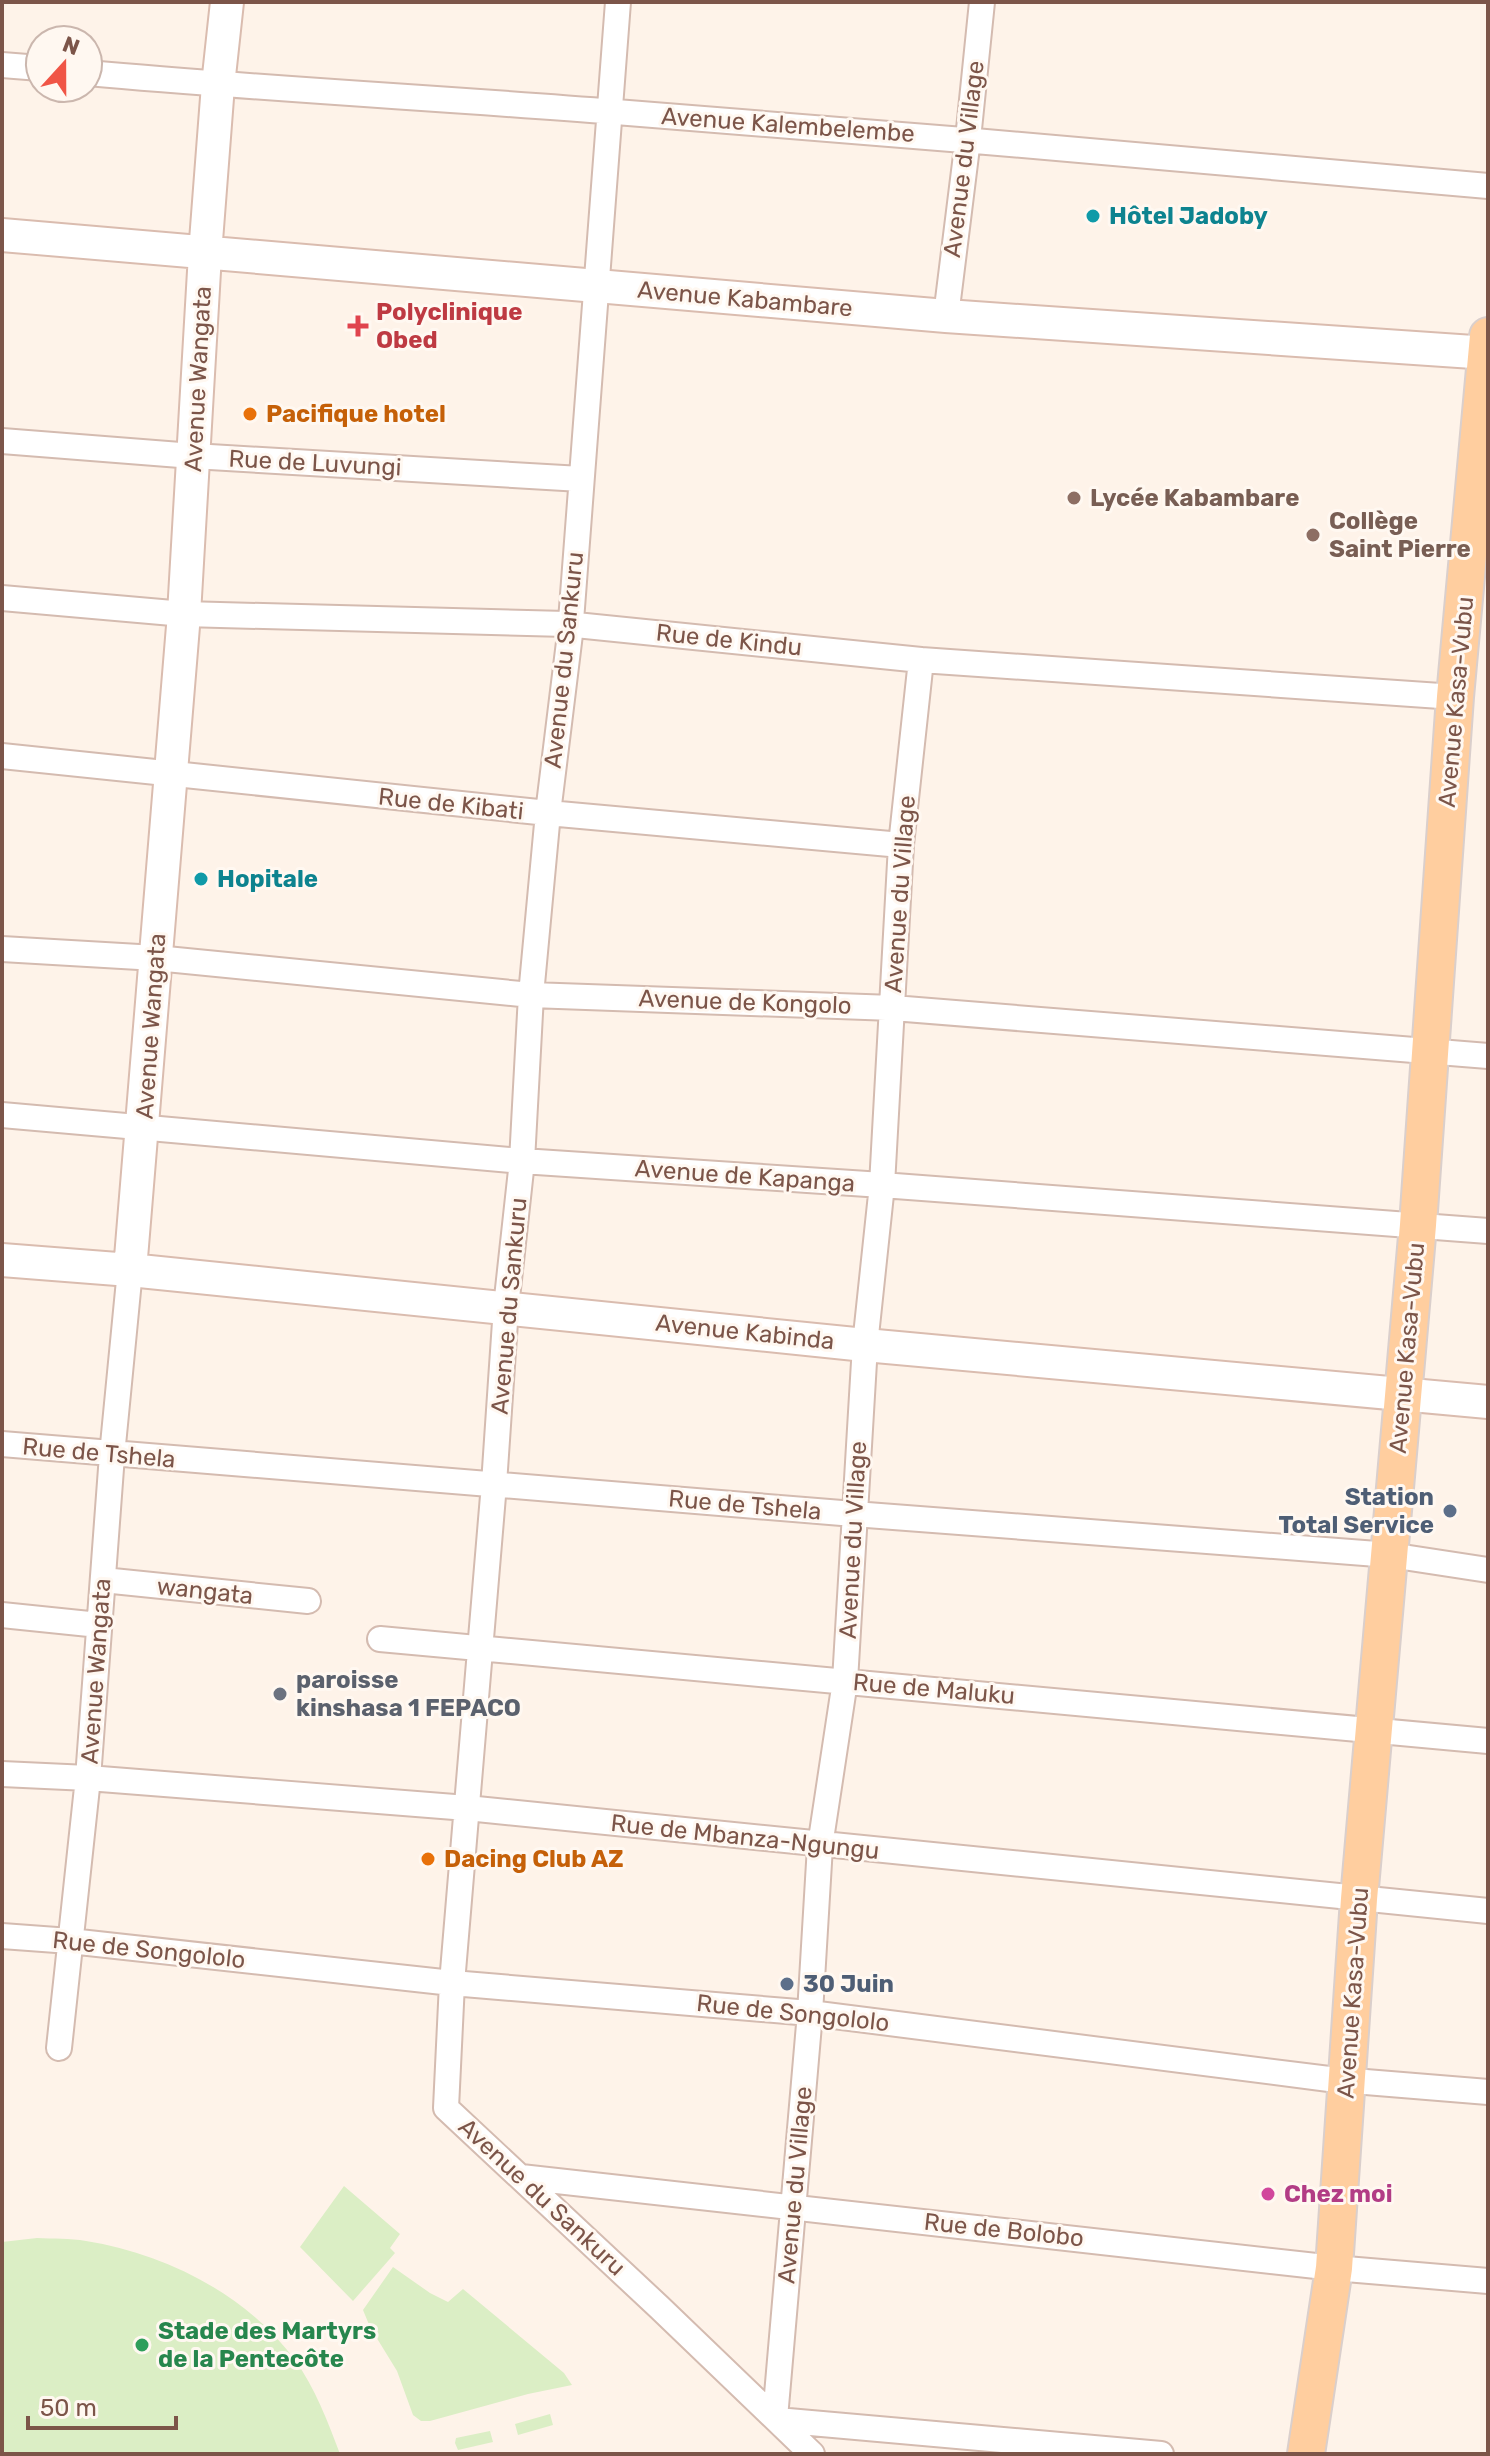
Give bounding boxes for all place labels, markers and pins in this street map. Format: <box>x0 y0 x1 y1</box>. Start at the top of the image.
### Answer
place label: Hôtel Jadoby <box>1109 202 1268 230</box>
marker: Hôtel Jadoby <box>1084 207 1102 225</box>
place label: Polyclinique Obed <box>376 298 522 354</box>
marker: Polyclinique Obed <box>347 315 369 337</box>
place label: Pacifique hotel <box>266 400 446 428</box>
marker: Pacifique hotel <box>241 405 259 423</box>
place label: Lycée Kabambare <box>1090 484 1299 512</box>
marker: Lycée Kabambare <box>1065 489 1083 507</box>
place label: Collège Saint Pierre <box>1329 507 1471 563</box>
marker: Collège Saint Pierre <box>1304 526 1322 544</box>
place label: Hopitale <box>217 865 318 893</box>
marker: Hopitale <box>192 870 210 888</box>
place label: Station Total Service <box>1278 1483 1434 1539</box>
marker: Station Total Service <box>1441 1502 1459 1520</box>
place label: paroisse kinshasa 1 FEPACO <box>296 1666 521 1722</box>
marker: paroisse kinshasa 1 FEPACO <box>271 1685 289 1703</box>
place label: Dacing Club AZ <box>444 1845 624 1873</box>
marker: Dacing Club AZ <box>419 1850 437 1868</box>
place label: 30 Juin <box>803 1970 894 1998</box>
marker: 30 Juin <box>778 1975 796 1993</box>
place label: Chez moi <box>1284 2180 1393 2208</box>
marker: Chez moi <box>1259 2185 1277 2203</box>
place label: Stade des Martyrs de la Pentecôte <box>158 2317 376 2373</box>
marker: Stade des Martyrs de la Pentecôte <box>133 2336 151 2354</box>

